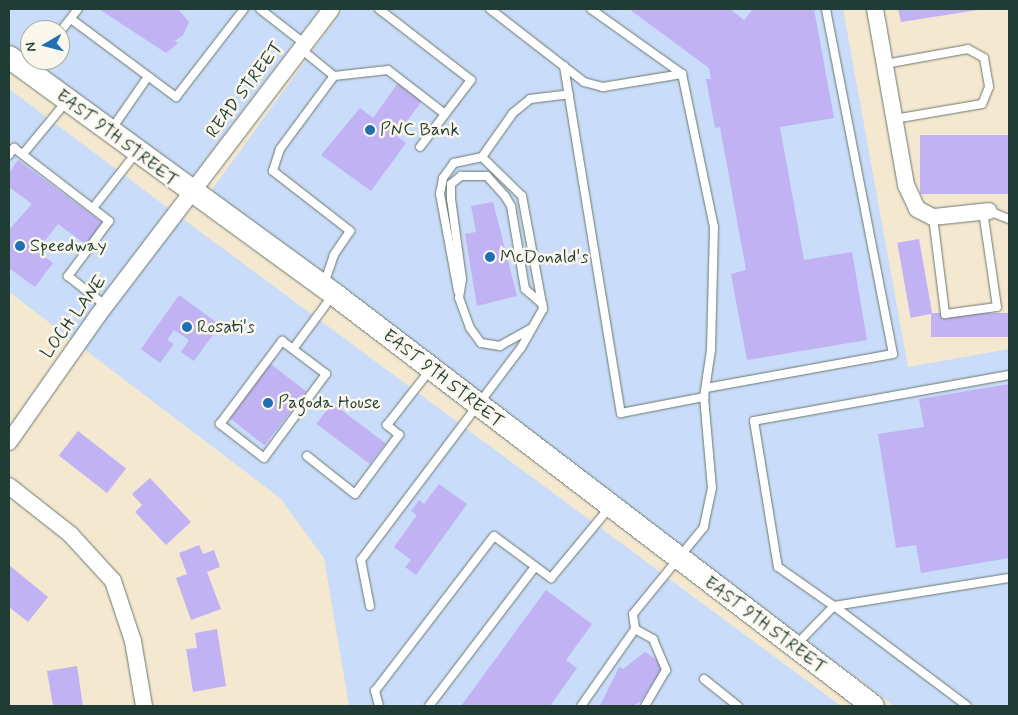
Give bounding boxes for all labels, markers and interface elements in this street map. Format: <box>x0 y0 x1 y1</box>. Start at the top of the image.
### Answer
north arrow <box>20 20 70 70</box>
street label: READ STREET <box>201 37 289 143</box>
text: N <box>22 41 41 53</box>
street label: EAST 9TH STREET <box>51 84 183 192</box>
place label: PNC Bank <box>380 119 459 141</box>
marker: PNC Bank <box>364 124 376 136</box>
place label: Speedway <box>30 235 107 257</box>
marker: Speedway <box>14 240 26 252</box>
place label: McDonald's <box>500 246 588 268</box>
marker: McDonald's <box>484 251 496 263</box>
street label: LOCH LANE <box>37 271 111 363</box>
place label: Rosati's <box>197 316 255 338</box>
marker: Rosati's <box>181 321 193 333</box>
street label: EAST 9TH STREET <box>378 325 508 433</box>
place label: Pagoda House <box>278 392 381 414</box>
marker: Pagoda House <box>262 397 274 409</box>
street label: EAST 9TH STREET <box>699 571 831 679</box>

